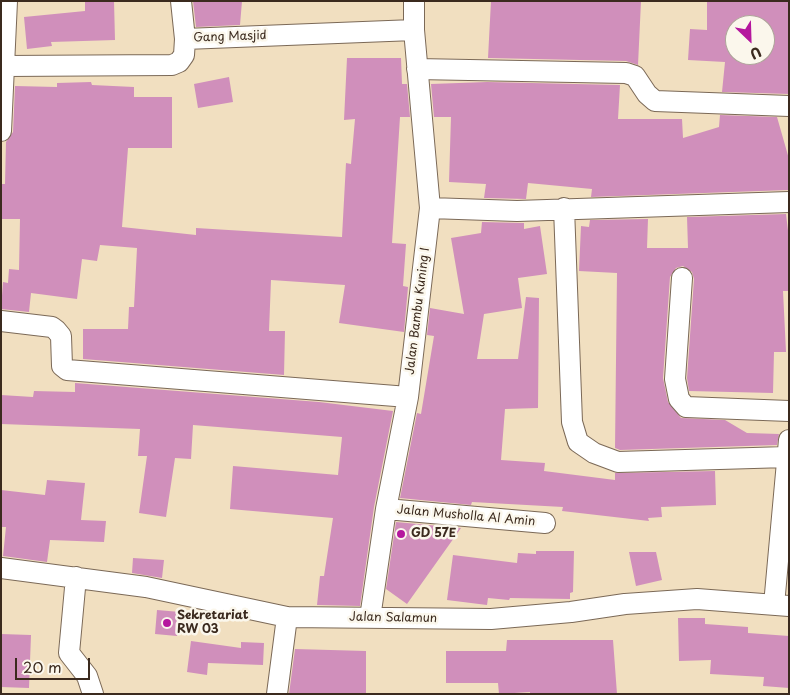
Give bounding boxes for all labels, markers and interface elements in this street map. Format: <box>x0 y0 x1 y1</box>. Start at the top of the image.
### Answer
north arrow <box>725 15 775 65</box>
street label: Gang Masjid <box>193 29 267 45</box>
text: U <box>747 41 765 65</box>
street label: Jalan Bambu Kuning I <box>403 247 433 375</box>
street label: Jalan Musholla Al Amin <box>396 503 536 529</box>
place label: GD 57E <box>411 527 456 541</box>
marker: GD 57E <box>395 528 407 540</box>
place label: Sekretariat RW 03 <box>177 609 248 637</box>
street label: Jalan Salamun <box>349 610 437 626</box>
marker: Sekretariat RW 03 <box>161 617 173 629</box>
scale bar <box>18 648 92 680</box>
text: 20 m <box>23 655 62 678</box>

